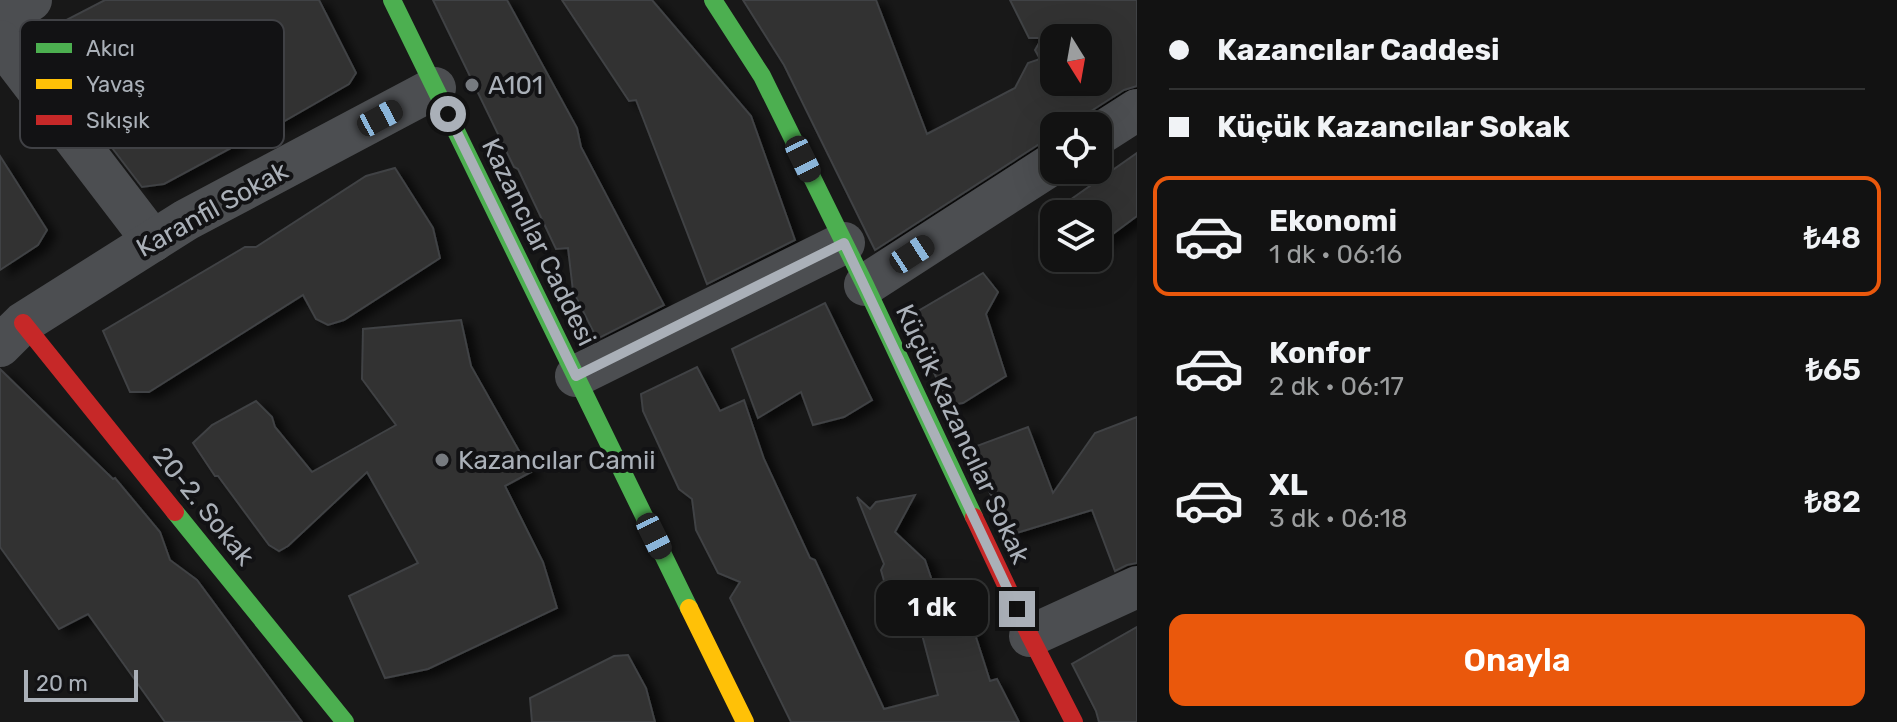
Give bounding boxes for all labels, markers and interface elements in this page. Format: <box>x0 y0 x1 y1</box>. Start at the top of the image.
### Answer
legend <box>20 20 284 148</box>
north arrow <box>1040 24 1112 96</box>
map controls <box>1040 24 1112 272</box>
text: Kazancılar Caddesi <box>1217 32 1500 68</box>
text: Akıcı <box>86 35 135 62</box>
place label: A101 <box>488 70 543 101</box>
text: Yavaş <box>86 71 145 98</box>
marker: A101 <box>463 76 481 94</box>
car <box>353 96 407 140</box>
route start <box>430 96 466 132</box>
text: Sıkışık <box>86 107 150 134</box>
text: Küçük Kazancılar Sokak <box>1217 109 1570 145</box>
button: locate <box>1040 112 1112 184</box>
car <box>782 132 824 186</box>
street label: Kazancılar Caddesi <box>475 133 602 351</box>
street label: Karanfil Sokak <box>131 155 294 264</box>
button: layers <box>1040 200 1112 272</box>
icon: car <box>1173 200 1245 272</box>
text: Ekonomi <box>1269 203 1397 239</box>
text: ₺48 <box>1804 220 1861 256</box>
car <box>885 231 939 277</box>
text: 1 dk · 06:16 <box>1269 239 1402 270</box>
street label: Küçük Kazancılar Sokak <box>889 300 1037 569</box>
icon: car <box>1173 332 1245 404</box>
text: Konfor <box>1269 335 1371 371</box>
text: ₺65 <box>1806 352 1861 388</box>
text: 2 dk · 06:17 <box>1269 371 1404 402</box>
street label: 20-2. Sokak <box>146 441 261 572</box>
place label: Kazancılar Camii <box>458 445 655 476</box>
marker: Kazancılar Camii <box>433 451 451 469</box>
icon: car <box>1173 464 1245 536</box>
text: XL <box>1269 467 1308 503</box>
text: ₺82 <box>1805 484 1861 520</box>
text: 3 dk · 06:18 <box>1269 503 1407 534</box>
car <box>633 509 675 563</box>
callout: 1 dk <box>877 581 989 637</box>
route end <box>999 591 1035 627</box>
text: 1 dk <box>907 592 957 623</box>
button: Onayla <box>1169 614 1865 706</box>
scale bar <box>24 666 138 702</box>
text: 20 m <box>36 670 88 697</box>

